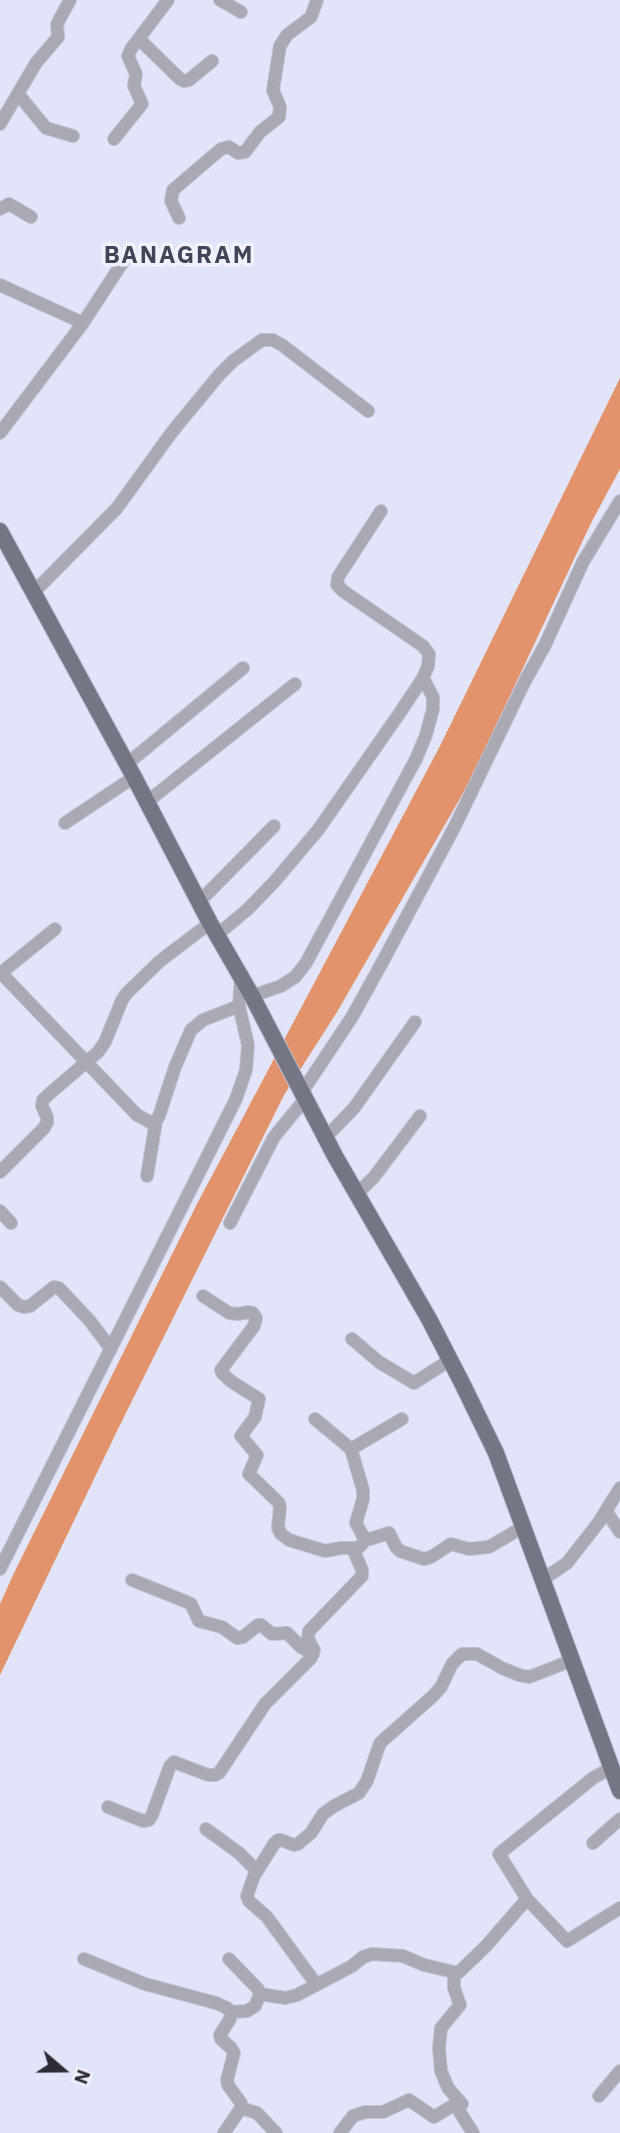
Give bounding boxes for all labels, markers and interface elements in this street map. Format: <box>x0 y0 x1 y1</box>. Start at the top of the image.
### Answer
district label: BANAGRAM <box>105 242 253 270</box>
north arrow <box>28 2035 98 2105</box>
text: N <box>69 2067 96 2088</box>

